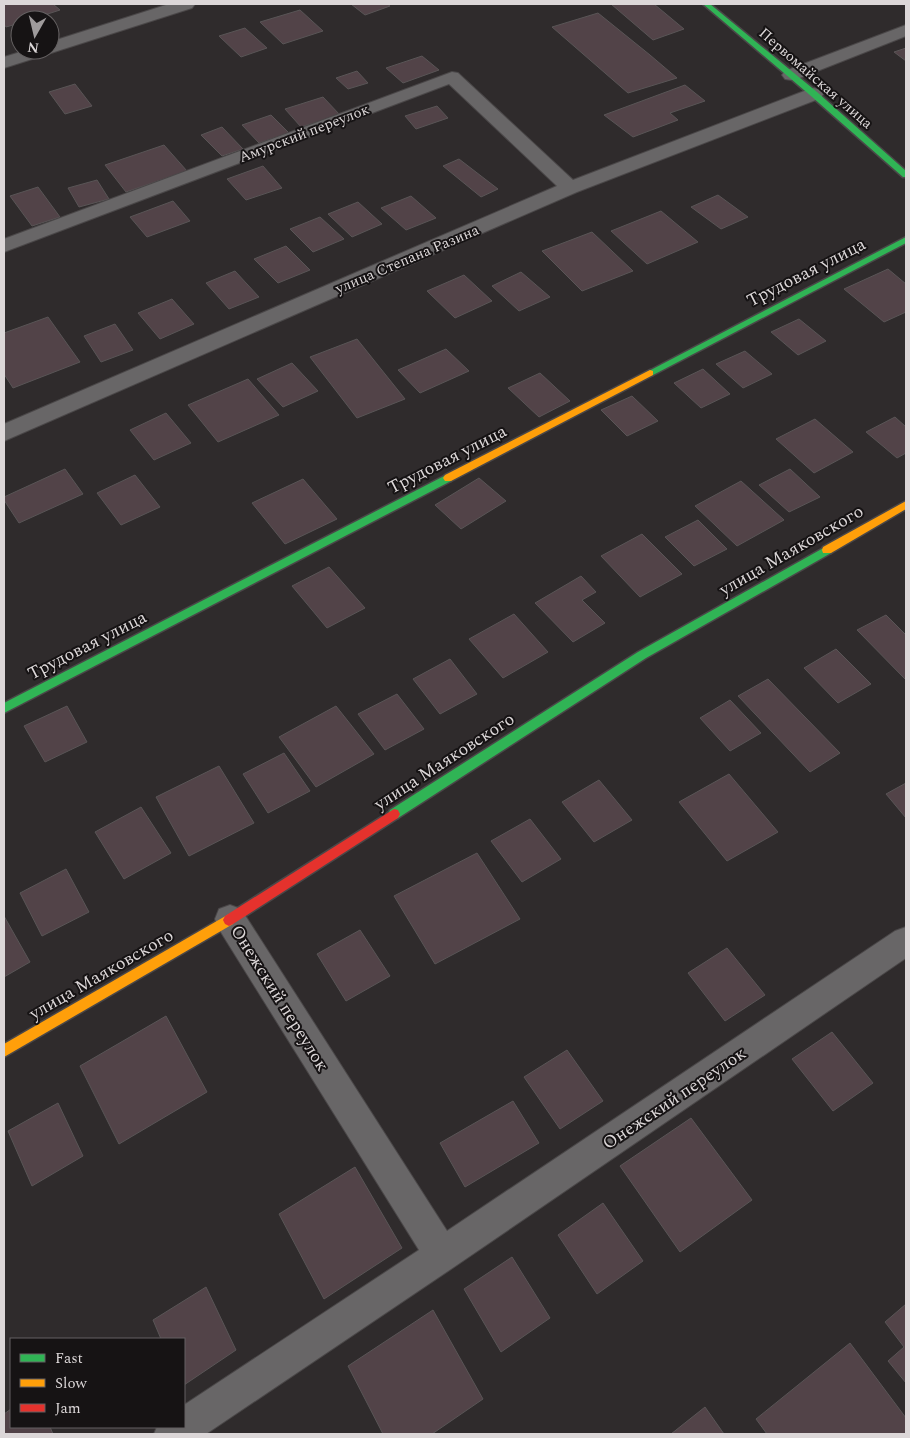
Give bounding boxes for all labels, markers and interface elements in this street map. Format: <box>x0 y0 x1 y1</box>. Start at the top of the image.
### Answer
north arrow <box>10 10 60 60</box>
street label: Первомайская улица <box>753 22 878 135</box>
text: N <box>26 36 40 59</box>
street label: Амурский переулок <box>235 98 373 169</box>
street label: улица Степана Разина <box>331 219 483 301</box>
street label: Трудовая улица <box>742 231 871 314</box>
street label: Трудовая улица <box>383 418 512 501</box>
street label: улица Маяковского <box>713 498 869 603</box>
street label: Трудовая улица <box>23 604 152 687</box>
street label: улица Маяковского <box>368 706 520 818</box>
street label: Онежский переулок <box>223 920 336 1077</box>
street label: улица Маяковского <box>23 922 179 1027</box>
street label: Онежский переулок <box>597 1040 752 1157</box>
legend <box>10 1338 185 1428</box>
text: Fast <box>55 1347 83 1370</box>
text: Slow <box>55 1372 87 1395</box>
text: Jam <box>55 1397 81 1420</box>

